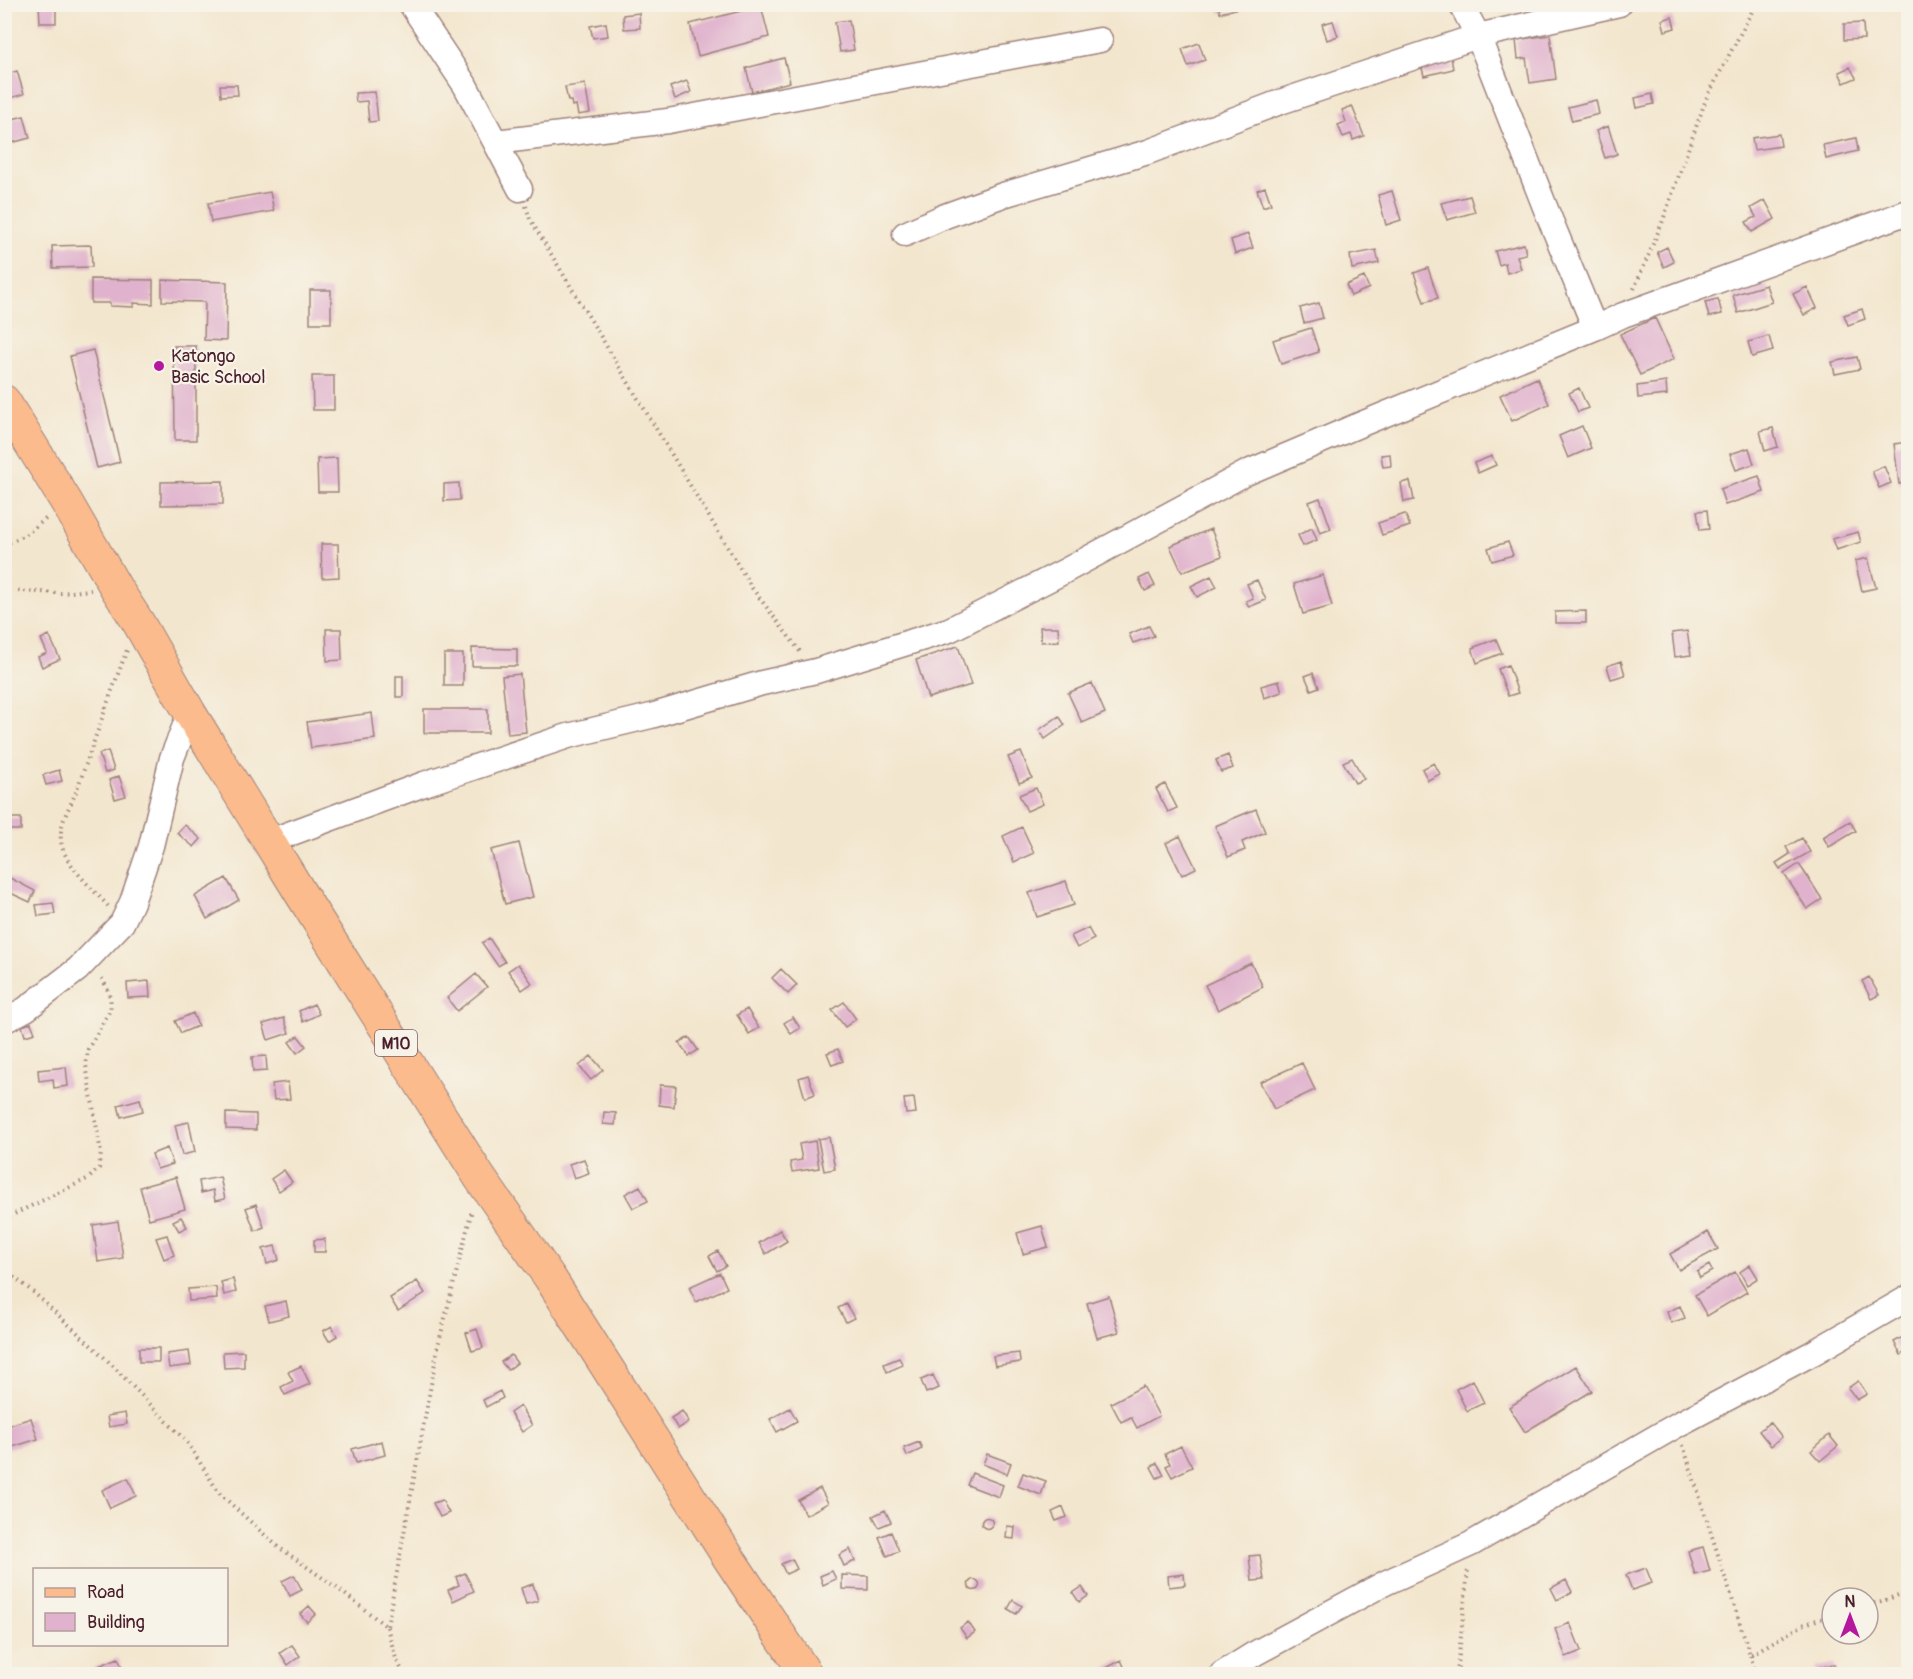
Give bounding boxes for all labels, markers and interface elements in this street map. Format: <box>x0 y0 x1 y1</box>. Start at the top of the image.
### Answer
place label: Katongo Basic School <box>171 345 266 389</box>
marker: Katongo Basic School <box>152 359 166 373</box>
road number: M10 <box>375 1030 417 1056</box>
legend <box>33 1568 228 1646</box>
text: Road <box>87 1581 124 1604</box>
north arrow <box>1820 1586 1880 1646</box>
text: N <box>1845 1592 1856 1612</box>
text: Building <box>87 1611 145 1634</box>

